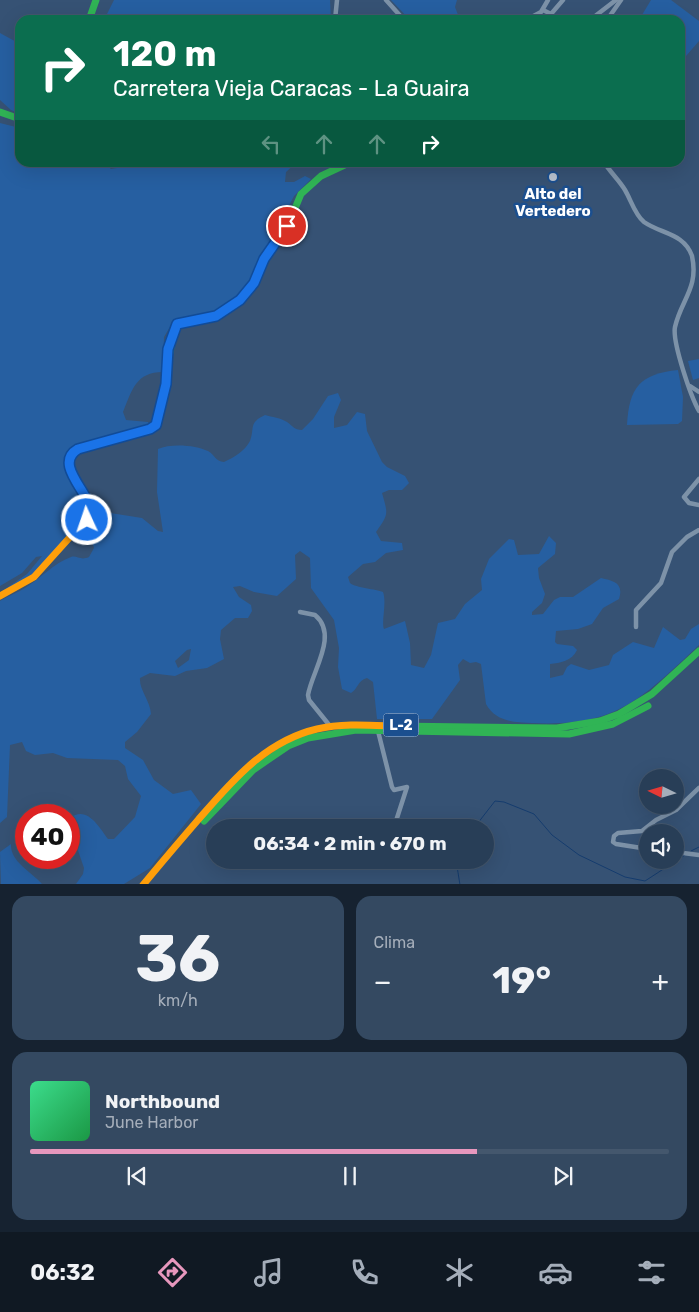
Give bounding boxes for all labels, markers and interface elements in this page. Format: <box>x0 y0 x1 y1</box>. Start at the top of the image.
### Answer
text: 120 m <box>113 33 216 75</box>
icon: right <box>30 35 95 100</box>
text: Carretera Vieja Caracas - La Guaira <box>113 75 470 102</box>
icon: left <box>257 130 285 158</box>
icon: ahead <box>310 130 338 158</box>
icon: ahead <box>363 130 391 158</box>
icon: right <box>416 130 444 158</box>
marker: Alto del Vertedero <box>547 171 559 183</box>
place label: Alto del Vertedero <box>515 185 591 220</box>
pin <box>266 205 308 247</box>
icon: arrive <box>273 212 301 240</box>
position arrow <box>60 493 112 545</box>
road number: L-2 <box>384 714 418 736</box>
north arrow <box>639 769 684 814</box>
map controls <box>639 769 684 869</box>
speed limit sign: 40 <box>15 804 80 869</box>
button: sound <box>639 824 684 869</box>
text: 06:34 · 2 min · 670 m <box>253 832 447 855</box>
text: 36 <box>135 920 220 997</box>
text: Clima <box>374 933 415 952</box>
text: 19° <box>492 957 551 1003</box>
text: − <box>374 965 392 998</box>
text: + <box>652 965 669 998</box>
text: km/h <box>158 991 198 1010</box>
text: Northbound <box>105 1090 220 1113</box>
text: June Harbor <box>105 1113 198 1132</box>
icon: previous <box>123 1162 151 1190</box>
icon: pause <box>336 1162 364 1190</box>
icon: next <box>549 1162 577 1190</box>
icon: directions <box>155 1255 190 1290</box>
icon: music <box>251 1255 286 1290</box>
icon: phone <box>347 1255 382 1290</box>
icon: climate <box>442 1255 477 1290</box>
icon: car <box>538 1255 573 1290</box>
icon: filters <box>634 1255 669 1290</box>
text: 06:32 <box>30 1259 95 1286</box>

